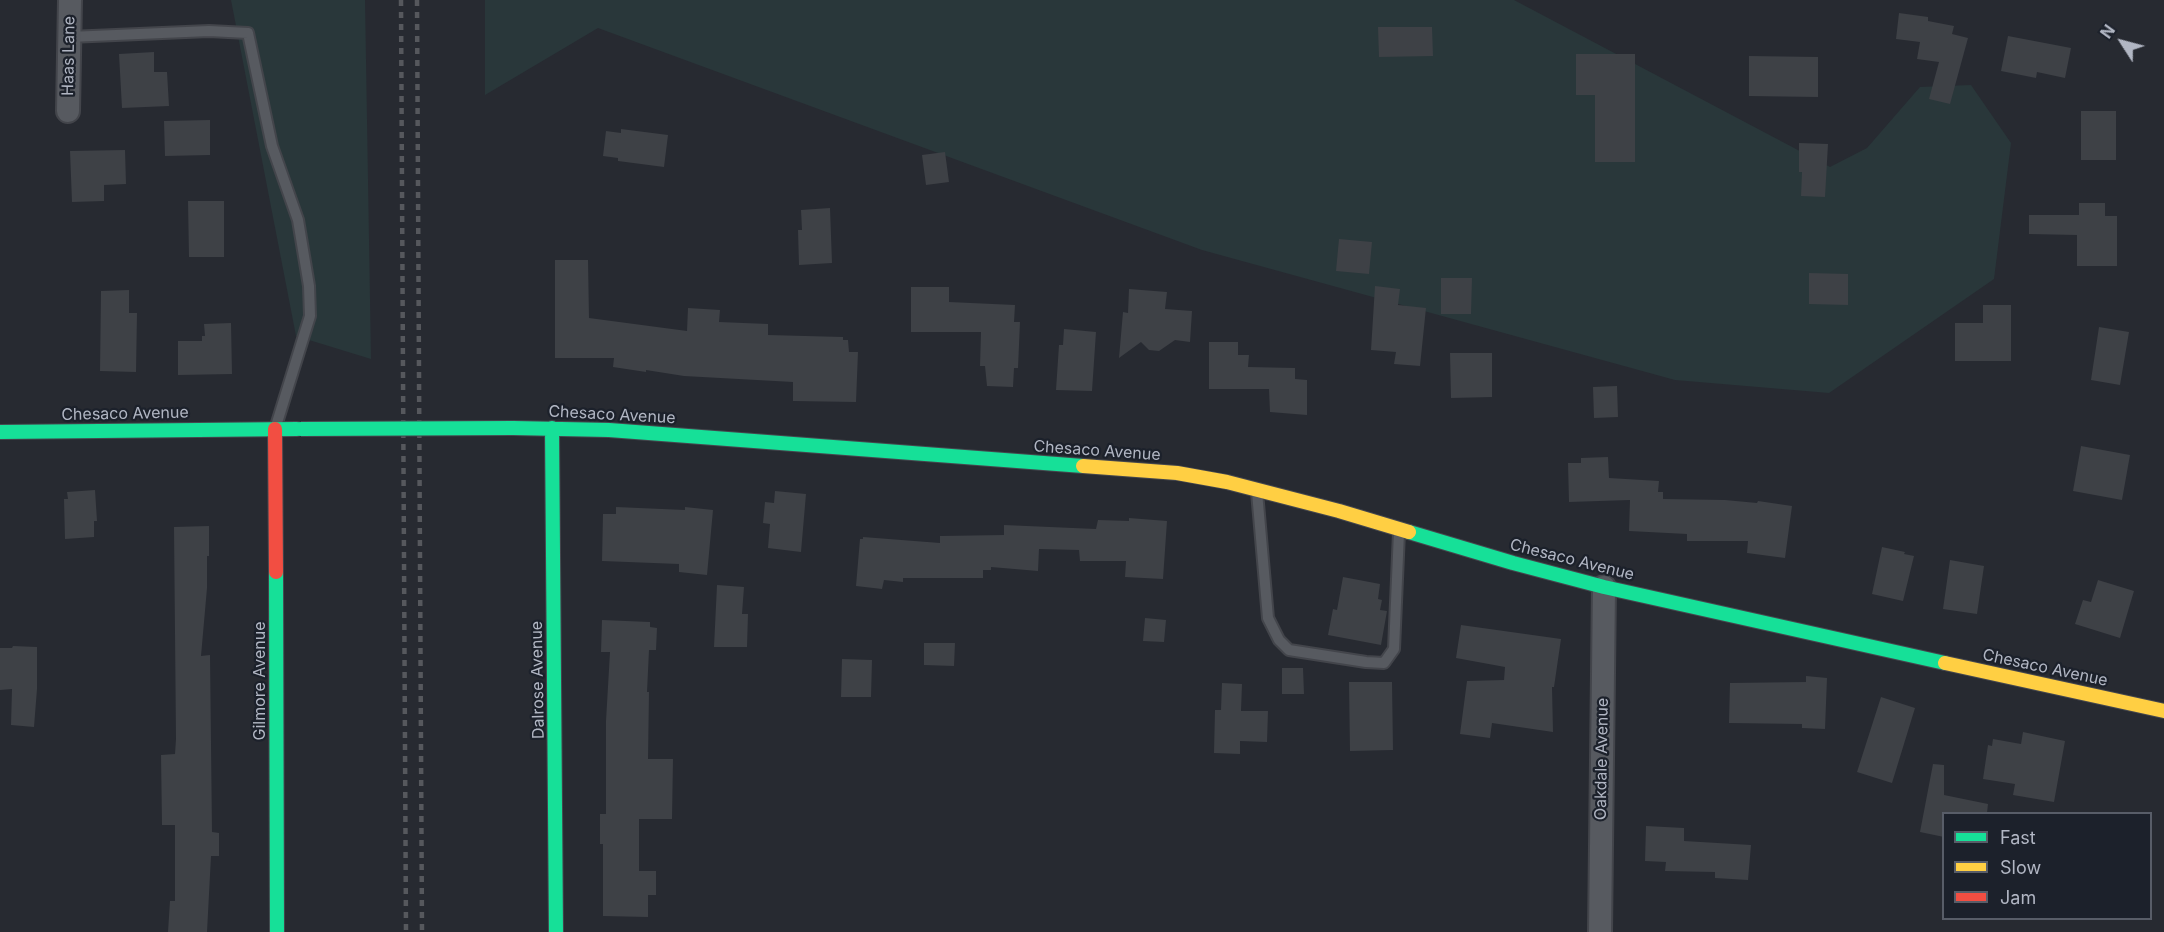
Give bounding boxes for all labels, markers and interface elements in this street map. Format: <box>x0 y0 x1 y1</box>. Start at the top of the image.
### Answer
north arrow <box>2092 12 2152 72</box>
street label: Haas Lane <box>59 16 79 96</box>
text: N <box>2096 21 2119 42</box>
street label: Chesaco Avenue <box>548 402 676 428</box>
street label: Chesaco Avenue <box>61 403 189 425</box>
street label: Chesaco Avenue <box>1033 437 1161 465</box>
street label: Chesaco Avenue <box>1508 535 1636 585</box>
street label: Gilmore Avenue <box>250 621 270 741</box>
street label: Dalrose Avenue <box>527 621 549 739</box>
street label: Chesaco Avenue <box>1981 645 2109 691</box>
street label: Oakdale Avenue <box>1591 698 1613 820</box>
legend <box>1942 812 2152 920</box>
text: Fast <box>2000 827 2036 848</box>
text: Slow <box>2000 857 2041 878</box>
text: Jam <box>2000 887 2036 908</box>

